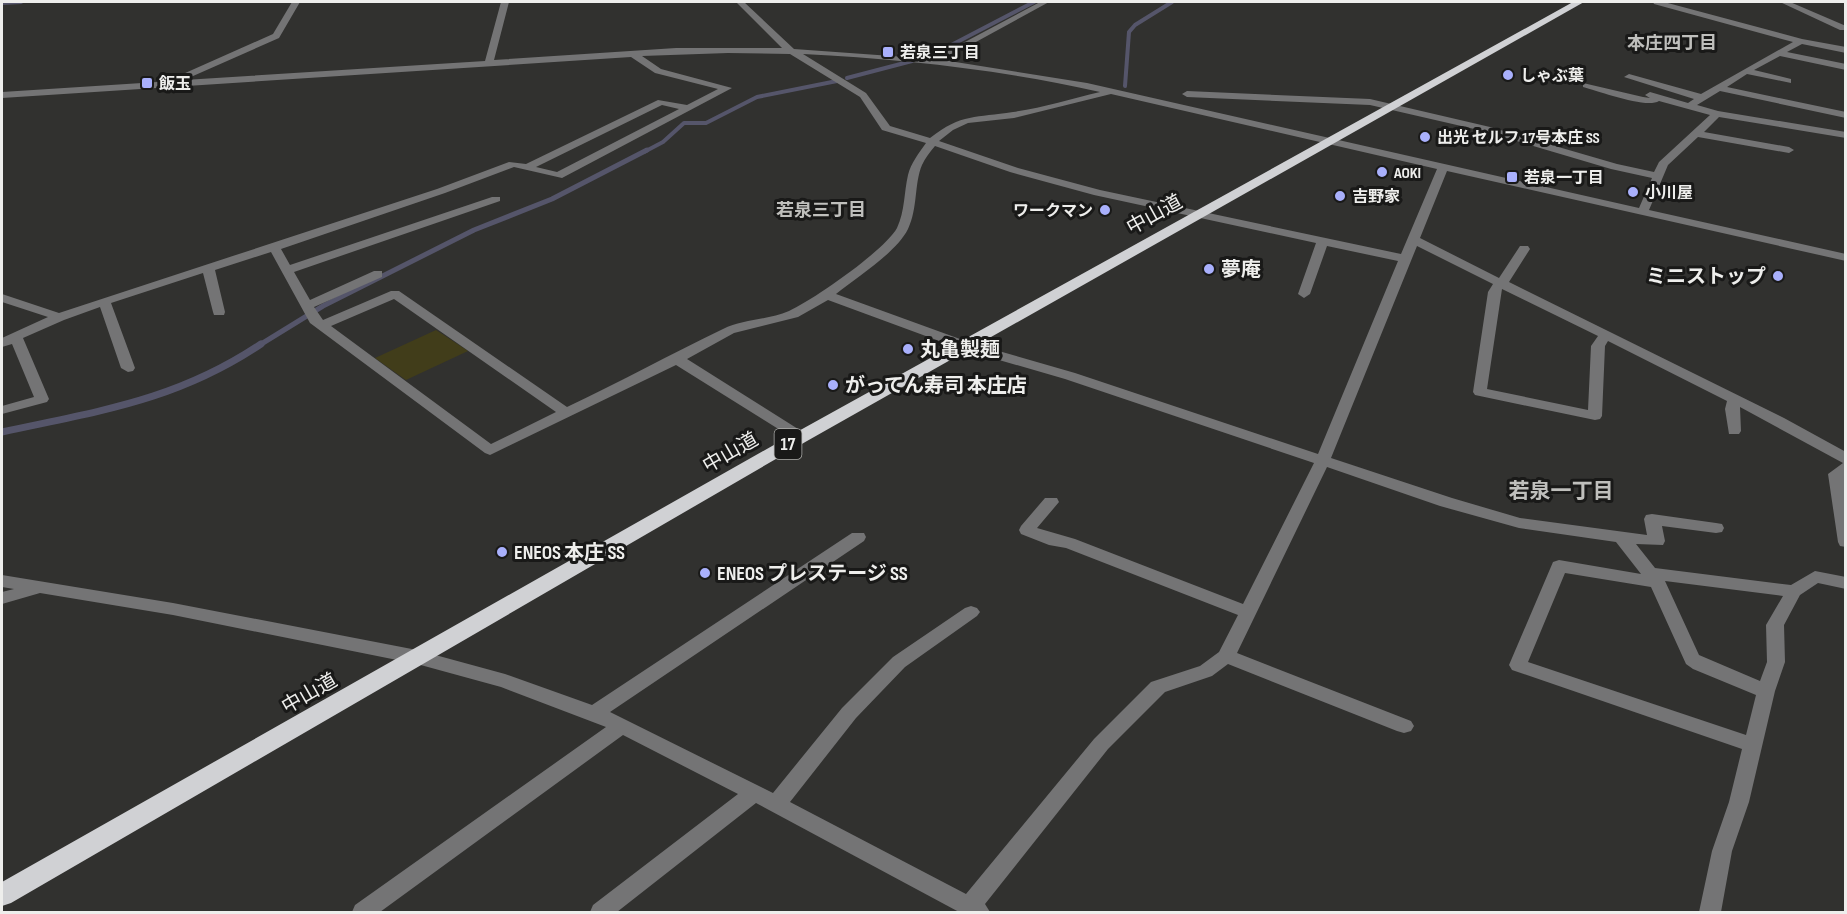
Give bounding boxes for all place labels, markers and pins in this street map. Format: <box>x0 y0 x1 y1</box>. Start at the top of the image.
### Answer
place label: 若泉三丁目 <box>900 44 980 63</box>
marker: 若泉三丁目 <box>881 45 895 59</box>
place label: しゃぶ葉 <box>1520 67 1584 86</box>
marker: しゃぶ葉 <box>1501 68 1515 82</box>
place label: 飯玉 <box>158 75 191 94</box>
marker: 飯玉 <box>140 76 154 90</box>
place label: 出光 セルフ 17号本庄 SS <box>1437 129 1600 148</box>
marker: 出光 セルフ 17号本庄 SS <box>1418 130 1432 144</box>
place label: AOKI <box>1393 164 1421 183</box>
marker: AOKI <box>1375 165 1389 179</box>
place label: 若泉一丁目 <box>1524 169 1604 188</box>
marker: 若泉一丁目 <box>1505 170 1519 184</box>
place label: 小川屋 <box>1645 184 1693 203</box>
marker: 小川屋 <box>1626 185 1640 199</box>
place label: 吉野家 <box>1352 188 1400 207</box>
marker: 吉野家 <box>1333 189 1347 203</box>
place label: ワークマン <box>1013 202 1093 221</box>
marker: ワークマン <box>1098 203 1112 217</box>
place label: 夢庵 <box>1221 258 1261 282</box>
marker: 夢庵 <box>1202 262 1216 276</box>
place label: ミニストップ <box>1646 265 1766 289</box>
marker: ミニストップ <box>1771 269 1785 283</box>
place label: 丸亀製麺 <box>920 338 1000 362</box>
marker: 丸亀製麺 <box>901 342 915 356</box>
place label: がってん寿司 本庄店 <box>845 374 1027 398</box>
marker: がってん寿司 本庄店 <box>826 378 840 392</box>
place label: ENEOS 本庄 SS <box>514 541 625 565</box>
marker: ENEOS 本庄 SS <box>495 545 509 559</box>
place label: ENEOS プレステージ SS <box>717 562 908 586</box>
marker: ENEOS プレステージ SS <box>698 566 712 580</box>

